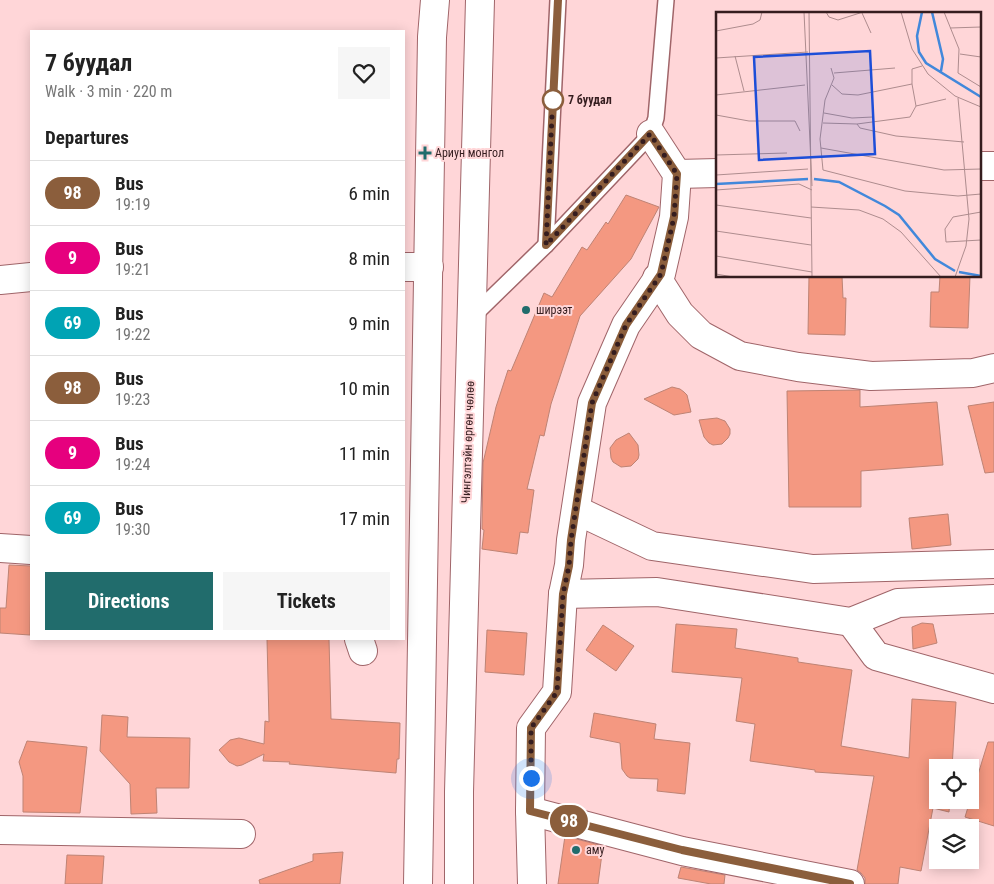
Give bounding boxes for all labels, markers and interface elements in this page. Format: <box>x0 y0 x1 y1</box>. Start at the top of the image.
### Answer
inset map <box>716 12 982 278</box>
button: heart <box>338 47 390 99</box>
text: 7 буудал <box>45 49 132 77</box>
text: Walk · 3 min · 220 m <box>45 82 172 101</box>
marker: 7 буудал <box>542 89 564 111</box>
place label: 7 буудал <box>568 93 612 107</box>
text: Departures <box>45 126 129 149</box>
place label: Ариун монгол <box>435 146 504 160</box>
marker: Ариун монгол <box>419 147 431 159</box>
text: Bus <box>115 172 144 195</box>
text: 98 <box>63 182 82 203</box>
text: 6 min <box>348 182 390 205</box>
text: 19:19 <box>115 195 150 214</box>
text: Bus <box>115 237 144 260</box>
text: 9 <box>68 247 77 268</box>
text: 8 min <box>348 247 390 270</box>
text: 19:21 <box>115 260 150 279</box>
text: Bus <box>115 302 144 325</box>
place label: ширээт <box>536 303 572 317</box>
marker: ширээт <box>520 304 532 316</box>
text: 69 <box>63 312 82 333</box>
text: 9 min <box>348 312 390 335</box>
text: 19:22 <box>115 325 150 344</box>
text: Bus <box>115 367 144 390</box>
text: 98 <box>63 377 82 398</box>
text: 10 min <box>339 377 390 400</box>
street label: Чингэлтэйн өргөн чөлөө <box>459 381 477 503</box>
text: 19:23 <box>115 390 150 409</box>
text: Bus <box>115 432 144 455</box>
text: 9 <box>68 442 77 463</box>
text: 11 min <box>339 442 390 465</box>
text: 19:24 <box>115 455 150 474</box>
text: Bus <box>115 497 144 520</box>
text: 69 <box>63 507 82 528</box>
text: 17 min <box>339 507 390 530</box>
text: 19:30 <box>115 520 150 539</box>
button: Directions <box>45 572 213 630</box>
button: Tickets <box>223 572 390 630</box>
map controls <box>929 759 979 869</box>
button: locate <box>929 759 979 809</box>
your location <box>519 766 544 791</box>
line badge: 98 <box>546 805 592 837</box>
text: 98 <box>560 810 578 831</box>
button: layers <box>929 819 979 869</box>
place label: аму <box>586 843 605 857</box>
marker: аму <box>570 844 582 856</box>

